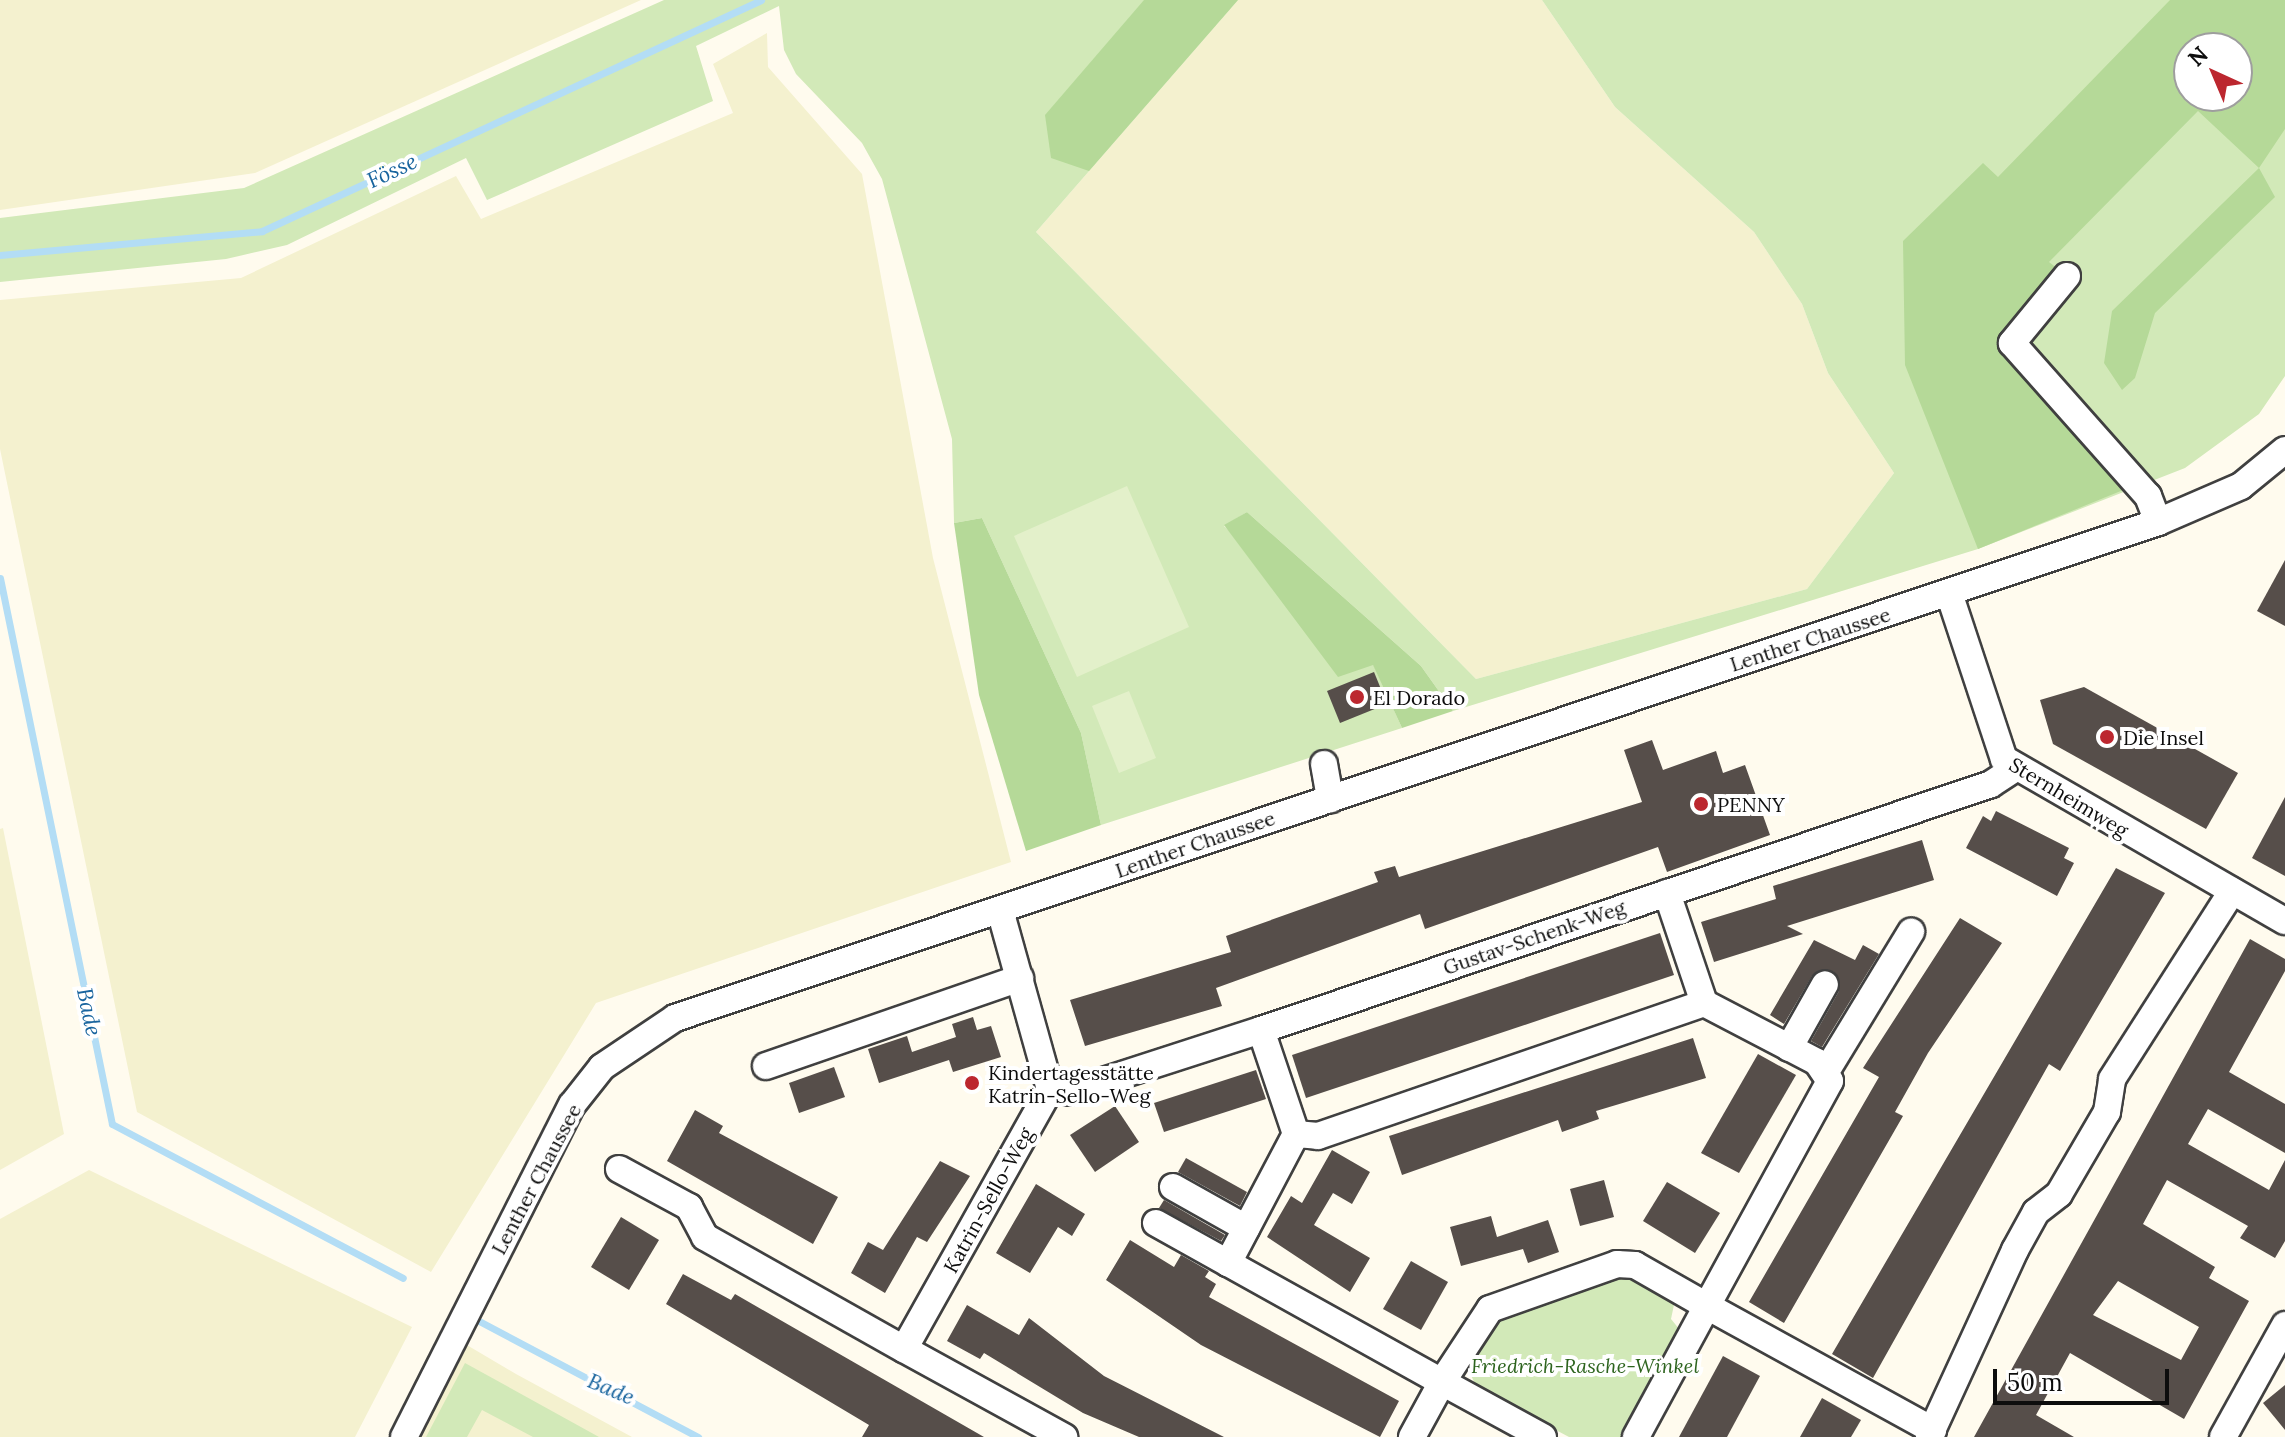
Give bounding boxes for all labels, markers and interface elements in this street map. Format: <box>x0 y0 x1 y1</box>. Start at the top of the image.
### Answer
north arrow <box>2173 32 2253 112</box>
text: N <box>2182 40 2214 72</box>
water label: Fösse <box>363 148 421 194</box>
street label: Lenther Chaussee <box>1727 602 1893 676</box>
place label: El Dorado <box>1373 685 1465 709</box>
marker: El Dorado <box>1348 688 1366 706</box>
place label: Die Insel <box>2123 725 2204 749</box>
marker: Die Insel <box>2098 728 2116 746</box>
street label: Sternheimweg <box>2005 752 2133 842</box>
place label: PENNY <box>1717 792 1785 816</box>
marker: PENNY <box>1692 795 1710 813</box>
street label: Lenther Chaussee <box>1112 805 1278 883</box>
street label: Gustav-Schenk-Weg <box>1440 895 1628 979</box>
water label: Bade <box>71 986 107 1038</box>
place label: Kindertagesstätte Katrin-Sello-Weg <box>988 1060 1154 1107</box>
marker: Kindertagesstätte Katrin-Sello-Weg <box>963 1074 981 1092</box>
street label: Lenther Chaussee <box>486 1100 586 1258</box>
street label: Katrin-Sello-Weg <box>938 1123 1038 1277</box>
park label: Friedrich-Rasche-Winkel <box>1471 1353 1699 1377</box>
scale bar <box>1997 1353 2173 1403</box>
water label: Bade <box>584 1367 638 1411</box>
text: 50 m <box>2007 1367 2063 1398</box>

